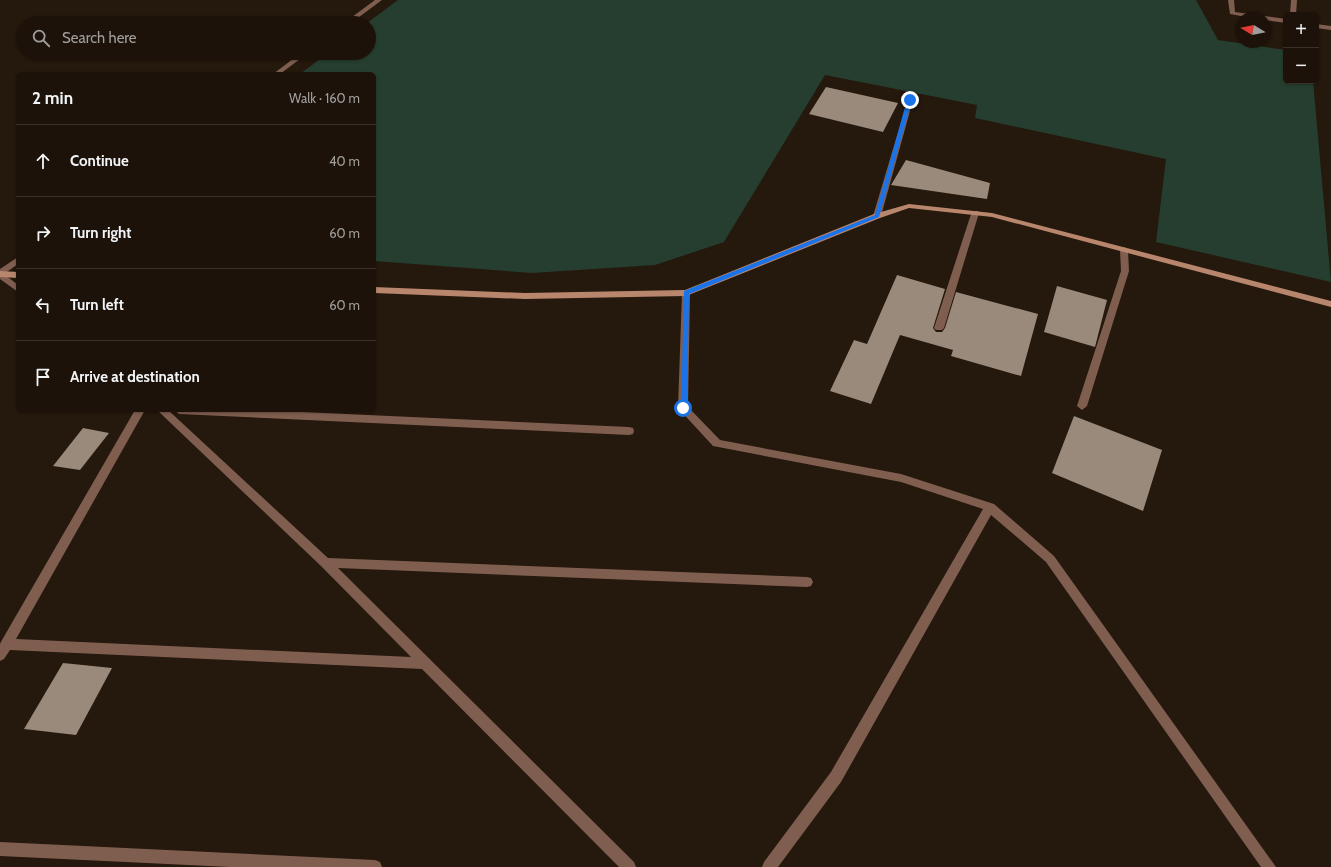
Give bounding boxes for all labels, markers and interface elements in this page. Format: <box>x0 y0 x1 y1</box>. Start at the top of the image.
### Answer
north arrow <box>1235 12 1271 48</box>
map controls <box>1283 12 1319 84</box>
button: + <box>1283 12 1319 48</box>
search box <box>16 16 376 60</box>
icon: search <box>30 27 52 49</box>
text: Search here <box>62 29 137 47</box>
button: − <box>1283 48 1319 84</box>
text: 2 min <box>32 88 73 108</box>
text: Walk · 160 m <box>289 90 360 106</box>
route end <box>901 91 919 109</box>
icon: ahead <box>32 150 54 172</box>
text: Continue <box>70 152 129 170</box>
text: 40 m <box>329 153 360 169</box>
icon: right <box>32 222 54 244</box>
text: Turn right <box>70 224 131 242</box>
text: 60 m <box>329 225 360 241</box>
icon: left <box>32 294 54 316</box>
text: Turn left <box>70 296 124 314</box>
text: 60 m <box>329 297 360 313</box>
icon: arrive <box>32 366 54 388</box>
text: Arrive at destination <box>70 368 200 386</box>
route start <box>674 399 692 417</box>

